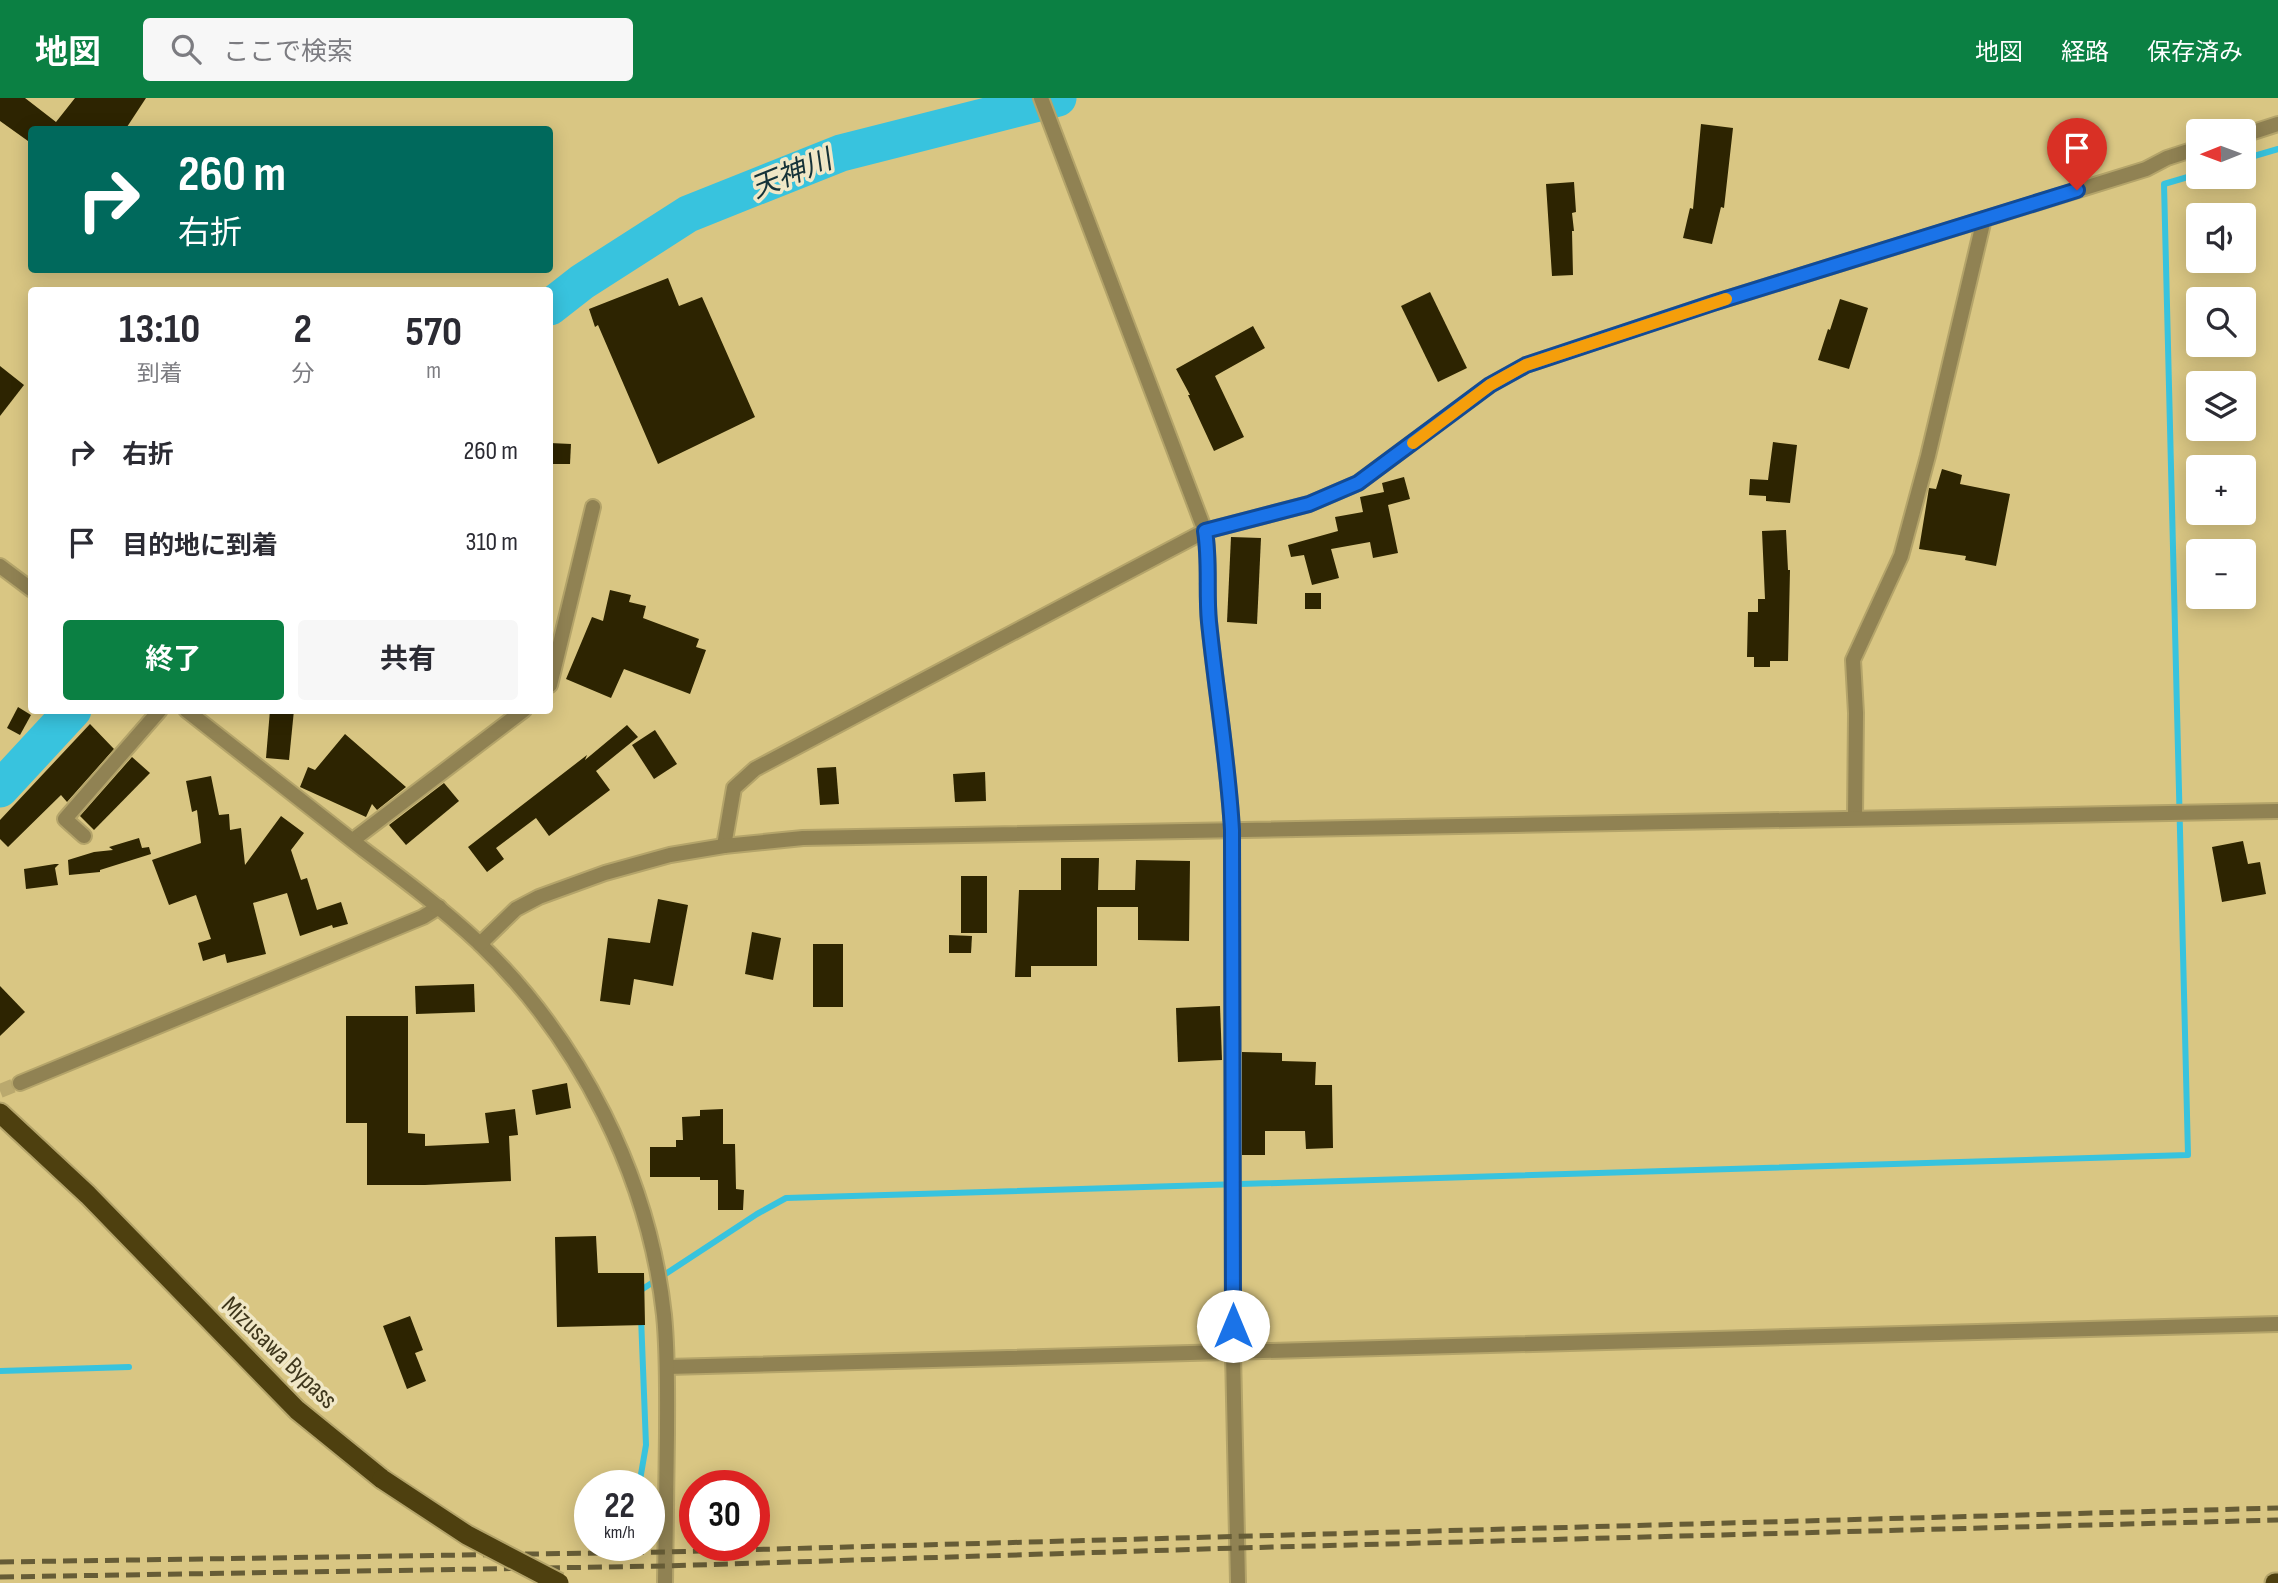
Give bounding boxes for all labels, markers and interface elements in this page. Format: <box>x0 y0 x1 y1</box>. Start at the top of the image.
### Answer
search box <box>143 18 633 81</box>
icon: search <box>167 30 205 68</box>
text: 地図 <box>35 33 101 73</box>
text: ここで検索 <box>223 37 353 68</box>
text: 地図 <box>1975 38 2023 67</box>
text: 経路 <box>2061 38 2109 67</box>
text: 保存済み <box>2147 38 2243 67</box>
pin <box>2047 118 2107 190</box>
north arrow <box>2186 119 2256 189</box>
map controls <box>2186 119 2256 609</box>
icon: arrive <box>2058 129 2096 167</box>
water label: 天神川 <box>746 142 839 205</box>
text: 260 m <box>178 146 286 205</box>
icon: right <box>63 154 154 245</box>
button: sound <box>2186 203 2256 273</box>
text: 右折 <box>178 214 242 253</box>
button: search <box>2186 287 2256 357</box>
text: 13:10 <box>119 304 200 355</box>
text: 2 <box>294 304 312 355</box>
text: 570 <box>405 307 462 358</box>
text: m <box>426 357 441 385</box>
text: 到着 <box>137 360 183 388</box>
text: 分 <box>291 360 314 388</box>
button: layers <box>2186 371 2256 441</box>
icon: right <box>63 433 101 471</box>
text: 260 m <box>463 436 518 467</box>
text: 右折 <box>122 440 174 471</box>
button: + <box>2186 455 2256 525</box>
icon: arrive <box>63 524 101 562</box>
text: 310 m <box>466 527 518 558</box>
text: 目的地に到着 <box>122 531 278 562</box>
button: − <box>2186 539 2256 609</box>
button: 終了 <box>63 620 284 700</box>
button: 共有 <box>298 620 518 700</box>
position arrow <box>1196 1289 1270 1363</box>
street label: Mizusawa Bypass <box>215 1290 343 1416</box>
speed limit sign: 30 <box>679 1470 770 1561</box>
text: 22 <box>604 1485 635 1528</box>
text: km/h <box>604 1522 635 1543</box>

